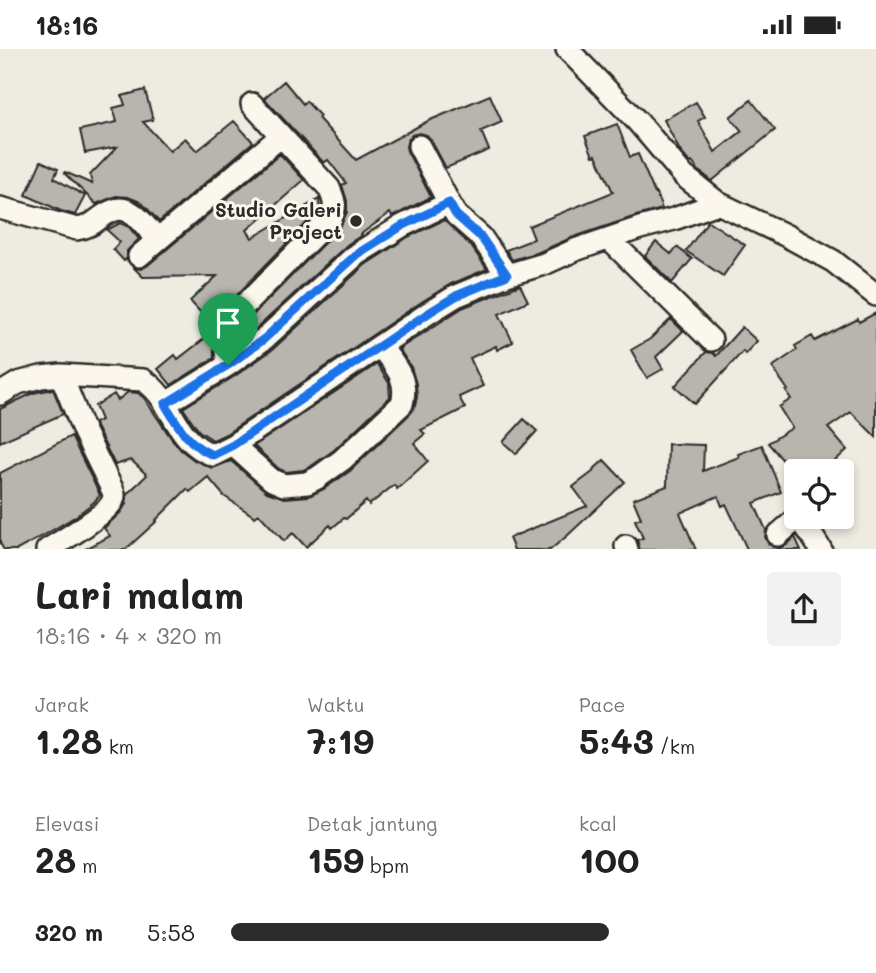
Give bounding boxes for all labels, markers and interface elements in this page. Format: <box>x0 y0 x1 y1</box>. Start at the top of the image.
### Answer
text: 18:16 <box>35 8 98 42</box>
place label: Studio Galeri Project <box>215 197 342 244</box>
marker: Studio Galeri Project <box>348 213 364 229</box>
pin <box>198 293 258 365</box>
icon: arrive <box>209 304 247 342</box>
map controls <box>784 459 854 529</box>
button: locate <box>784 459 854 529</box>
text: Lari malam <box>35 569 244 619</box>
button: share <box>767 572 841 646</box>
text: 18:16 · 4 × 320 m <box>35 620 222 650</box>
text: Jarak <box>35 692 89 717</box>
text: Waktu <box>307 692 364 717</box>
text: Pace <box>579 692 625 717</box>
text: 1.28 <box>35 717 103 763</box>
text: 7:19 <box>307 717 374 763</box>
text: 5:43 <box>579 717 654 763</box>
text: km <box>103 734 134 759</box>
text: /km <box>654 734 695 759</box>
text: Elevasi <box>35 811 99 836</box>
text: Detak jantung <box>307 811 437 836</box>
text: kcal <box>579 811 617 836</box>
text: 28 <box>35 836 76 882</box>
text: 159 <box>307 836 364 882</box>
text: 100 <box>579 836 640 882</box>
text: m <box>76 853 98 878</box>
text: bpm <box>364 853 409 878</box>
text: 320 m <box>35 917 103 947</box>
text: 5:58 <box>147 917 195 947</box>

